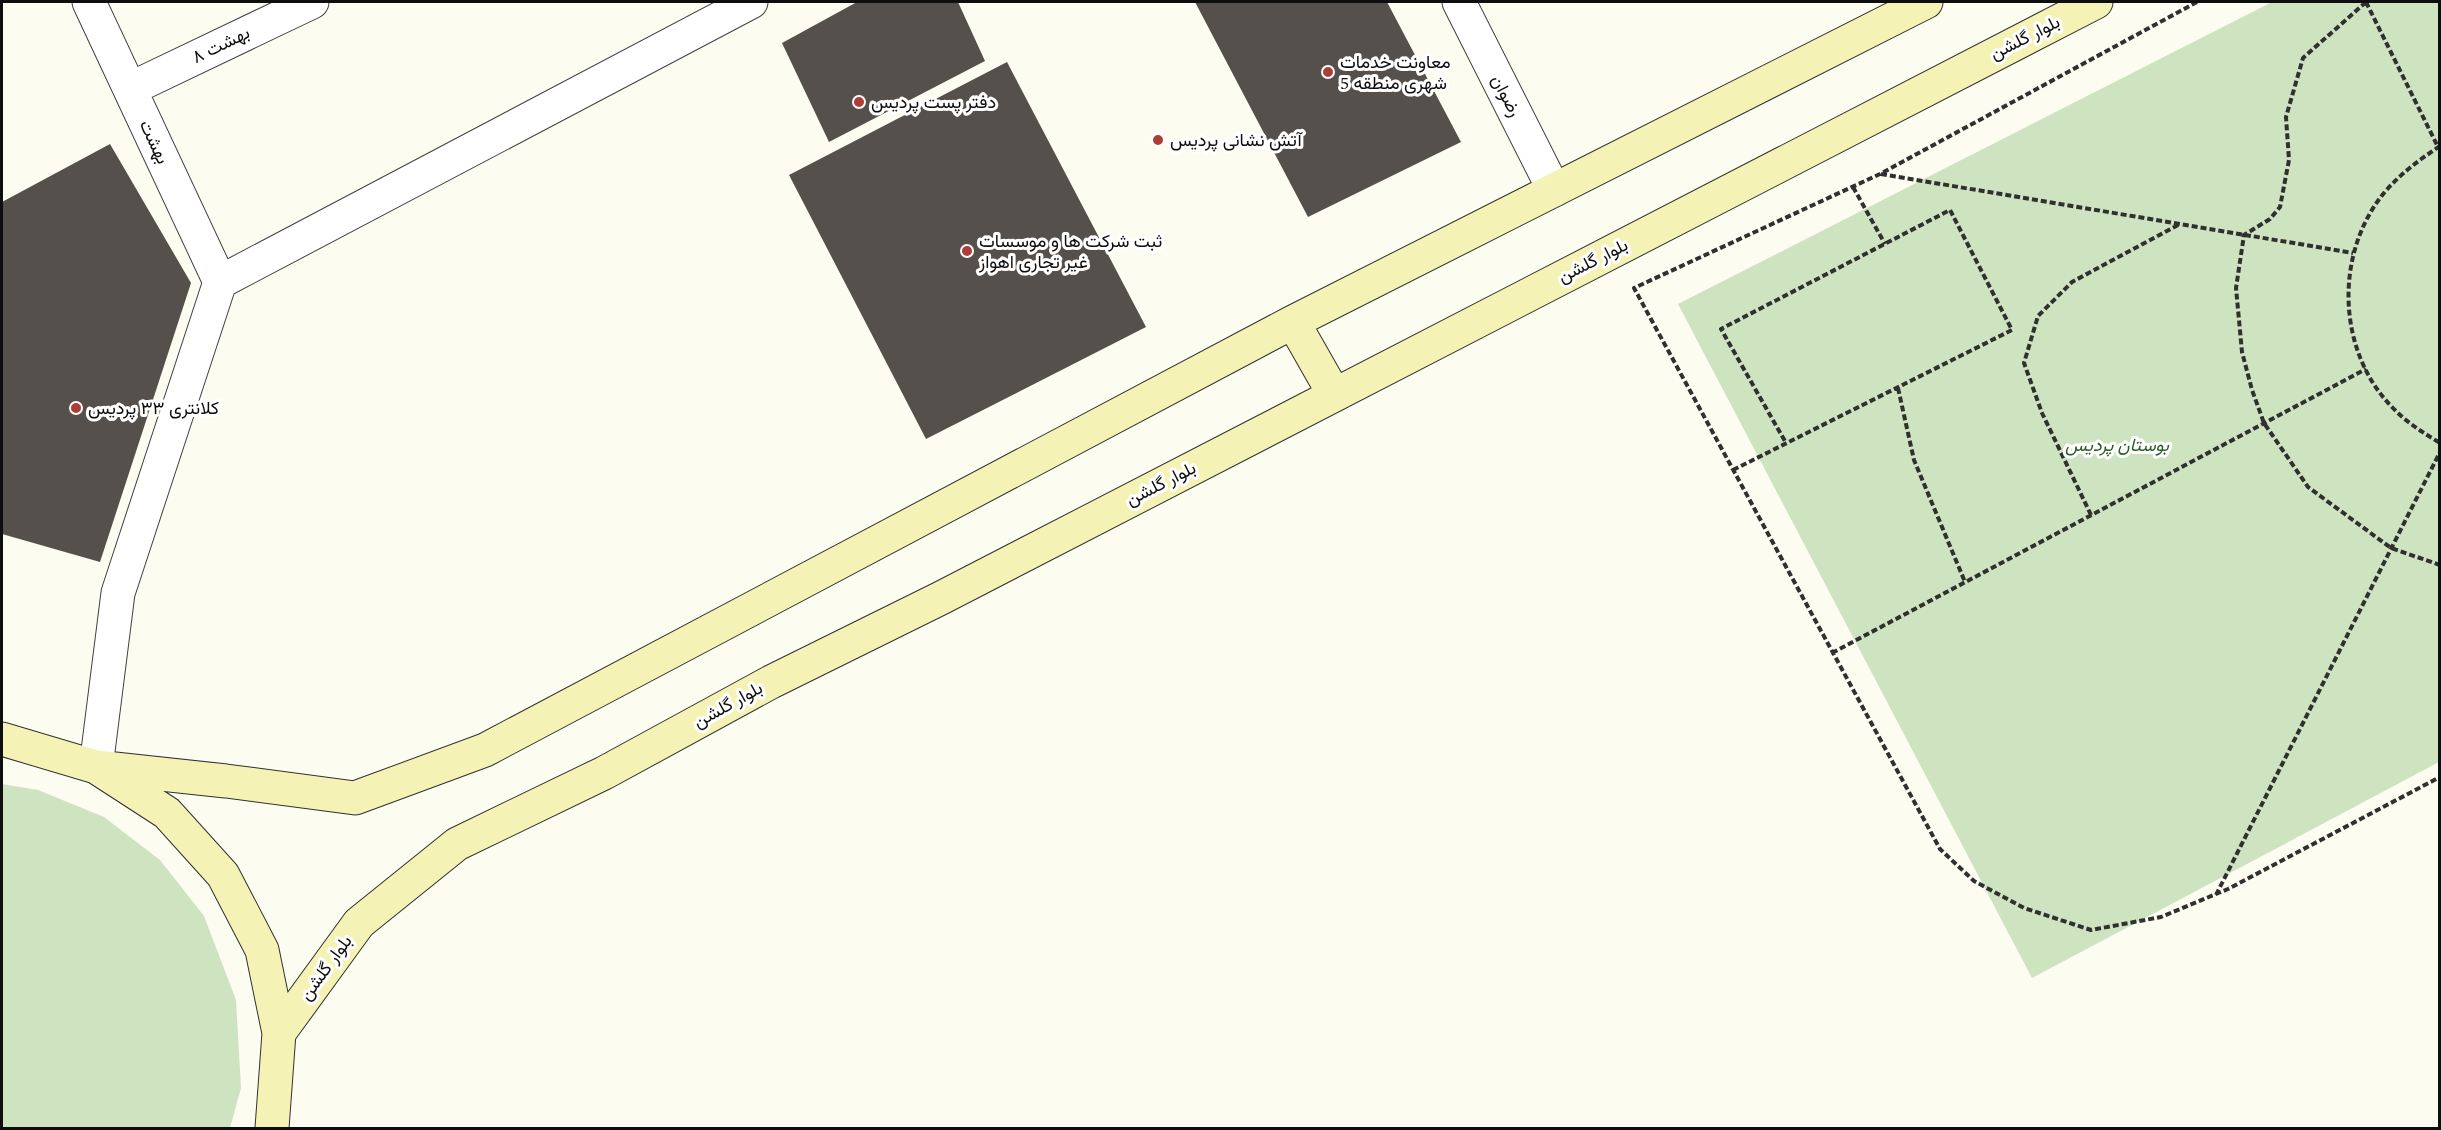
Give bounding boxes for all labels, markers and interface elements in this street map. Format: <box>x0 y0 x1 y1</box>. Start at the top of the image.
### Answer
street label: بلوار گلشن <box>1985 9 2065 67</box>
street label: بهشت ۸ <box>188 19 254 71</box>
place label: معاونت خدمات شهری منطقه 5 <box>1340 49 1451 97</box>
marker: معاونت خدمات شهری منطقه 5 <box>1321 65 1335 79</box>
street label: رضوان <box>1484 70 1528 122</box>
place label: دفتر پست پردیس <box>871 89 996 116</box>
marker: دفتر پست پردیس <box>852 95 866 109</box>
street label: بهشت <box>132 115 176 169</box>
place label: آتش نشانی پردیس <box>1170 127 1303 154</box>
marker: آتش نشانی پردیس <box>1151 133 1165 147</box>
place label: ثبت شرکت ها و موسسات غیر تجاری اهواز <box>978 228 1162 276</box>
street label: بلوار گلشن <box>1553 232 1633 290</box>
marker: ثبت شرکت ها و موسسات غیر تجاری اهواز <box>960 244 974 258</box>
place label: کلانتری ۳۳ پردیس <box>88 395 219 422</box>
marker: کلانتری ۳۳ پردیس <box>69 401 83 415</box>
park label: بوستان پردیس <box>2065 432 2170 459</box>
street label: بلوار گلشن <box>1121 455 1201 513</box>
street label: بلوار گلشن <box>688 675 768 735</box>
street label: بلوار گلشن <box>293 929 359 1007</box>

